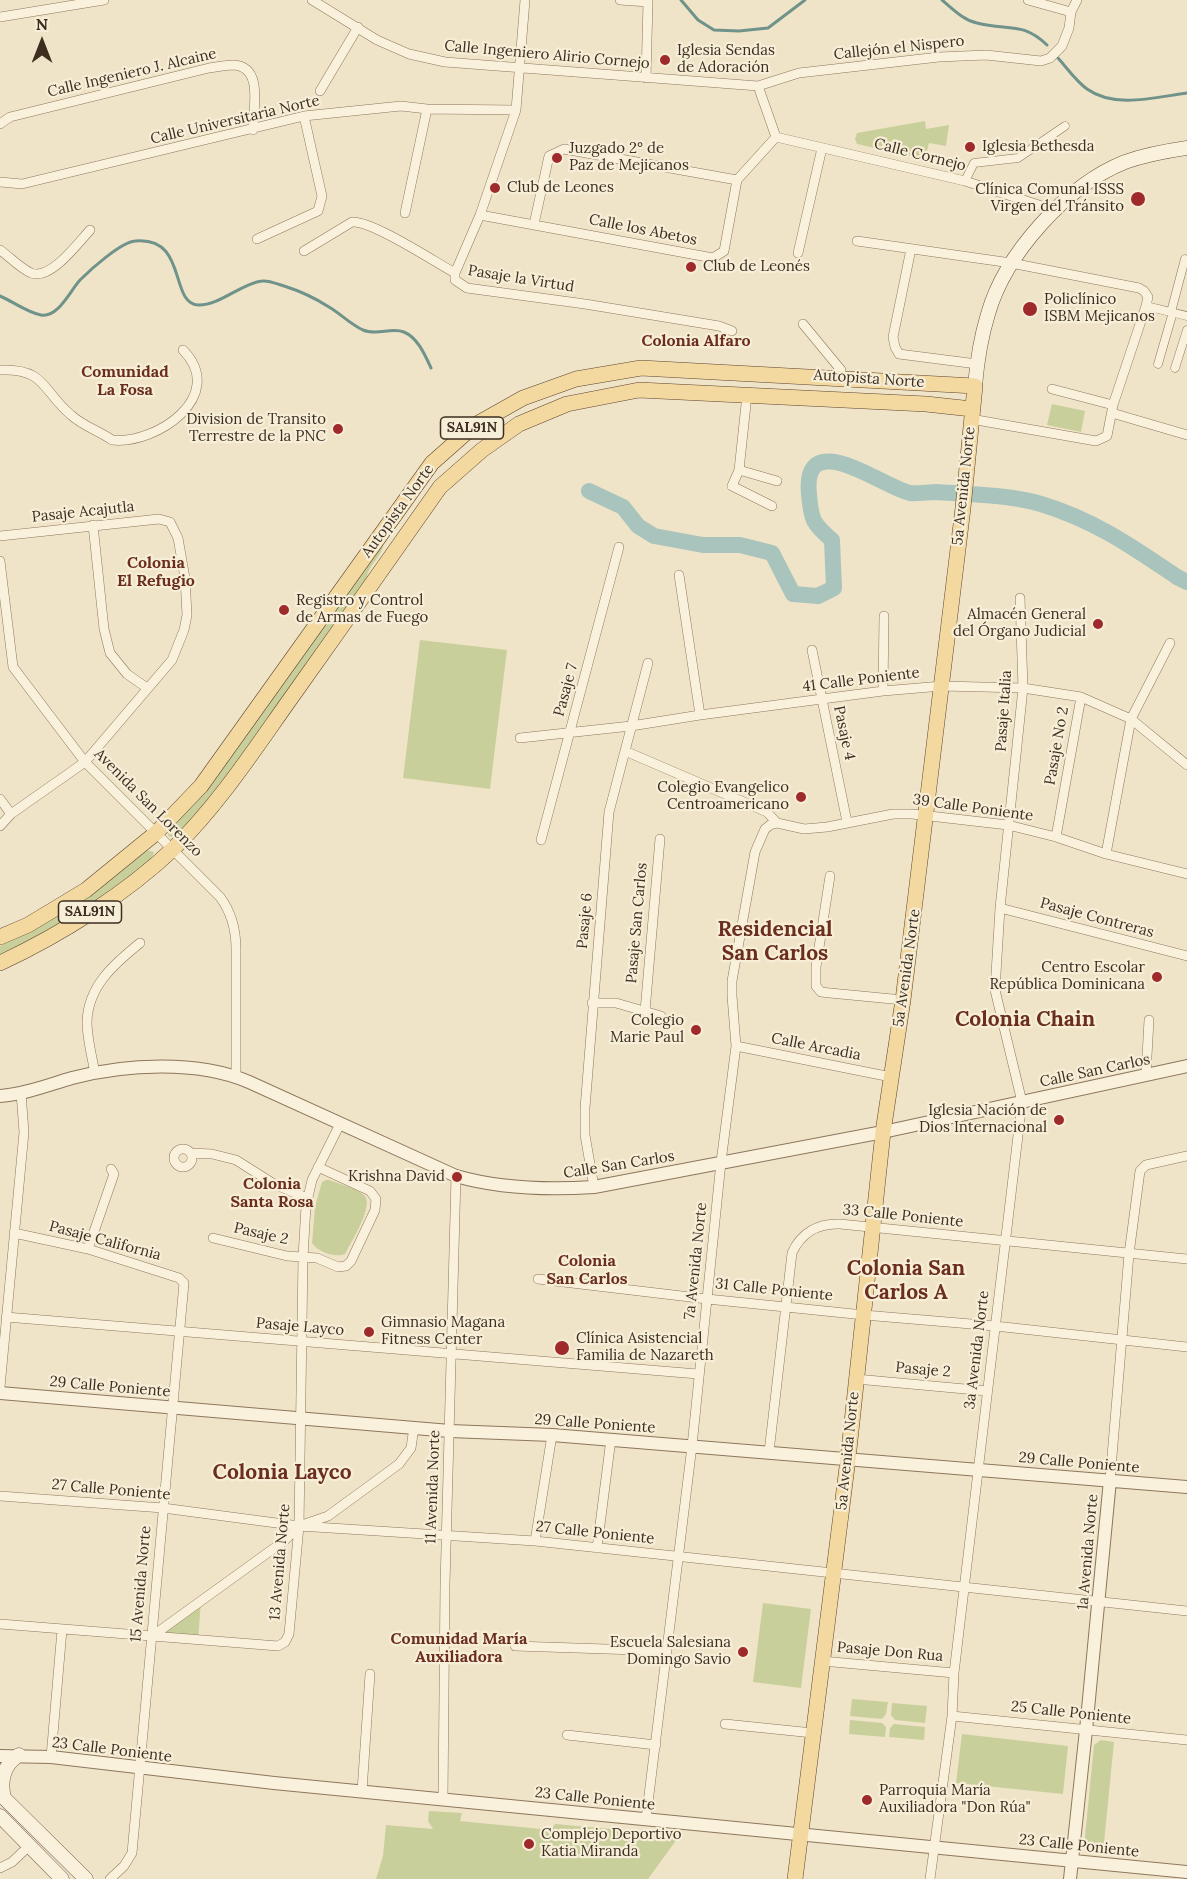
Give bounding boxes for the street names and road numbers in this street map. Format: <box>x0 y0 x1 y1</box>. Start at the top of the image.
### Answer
street label: Callejón el Nispero <box>833 32 965 64</box>
street label: Calle Ingeniero Alirio Cornejo <box>444 37 650 73</box>
street label: Calle Ingeniero J. Alcaine <box>46 45 218 101</box>
street label: Calle Universitaria Norte <box>149 92 321 148</box>
street label: Calle Cornejo <box>872 135 968 175</box>
street label: Calle los Abetos <box>587 211 699 249</box>
street label: Pasaje la Virtud <box>467 262 575 296</box>
street label: Autopista Norte <box>813 366 925 392</box>
road number: SAL91N <box>440 417 504 439</box>
street label: 5a Avenida Norte <box>949 426 979 546</box>
street label: Autopista Norte <box>358 461 438 561</box>
street label: Pasaje Acajutla <box>31 498 135 526</box>
street label: Pasaje 7 <box>550 661 582 719</box>
street label: 41 Calle Poniente <box>801 664 921 696</box>
street label: Pasaje Italia <box>992 670 1016 752</box>
street label: Pasaje 4 <box>829 704 859 762</box>
street label: Pasaje No 2 <box>1041 705 1073 787</box>
street label: Avenida San Lorenzo <box>90 745 206 861</box>
street label: 39 Calle Poniente <box>912 791 1034 825</box>
street label: Pasaje San Carlos <box>623 862 651 984</box>
street label: Pasaje 6 <box>574 892 596 950</box>
street label: Pasaje Contreras <box>1038 894 1156 942</box>
road number: SAL91N <box>58 901 122 923</box>
street label: 5a Avenida Norte <box>890 908 924 1028</box>
street label: Calle Arcadia <box>770 1029 862 1065</box>
street label: Calle San Carlos <box>1038 1051 1152 1091</box>
street label: Calle San Carlos <box>562 1147 676 1183</box>
street label: 7a Avenida Norte <box>681 1201 711 1321</box>
street label: 33 Calle Poniente <box>842 1201 964 1231</box>
street label: Pasaje California <box>47 1217 163 1265</box>
street label: Pasaje 2 <box>232 1219 290 1249</box>
street label: 31 Calle Poniente <box>714 1275 834 1305</box>
street label: 3a Avenida Norte <box>961 1290 993 1410</box>
street label: Pasaje Layco <box>255 1314 345 1340</box>
street label: Pasaje 2 <box>895 1359 951 1381</box>
street label: 29 Calle Poniente <box>49 1373 171 1401</box>
street label: 5a Avenida Norte <box>833 1391 863 1511</box>
street label: 29 Calle Poniente <box>534 1411 656 1437</box>
street label: 11 Avenida Norte <box>422 1430 444 1544</box>
street label: 29 Calle Poniente <box>1018 1449 1140 1477</box>
street label: 27 Calle Poniente <box>51 1476 171 1504</box>
street label: 1a Avenida Norte <box>1074 1493 1102 1611</box>
street label: 13 Avenida Norte <box>266 1503 294 1621</box>
street label: 27 Calle Poniente <box>535 1518 655 1548</box>
street label: 15 Avenida Norte <box>127 1525 155 1643</box>
street label: Pasaje Don Rua <box>836 1638 944 1666</box>
street label: 25 Calle Poniente <box>1010 1698 1132 1728</box>
street label: 23 Calle Poniente <box>51 1734 173 1766</box>
street label: 23 Calle Poniente <box>534 1784 656 1814</box>
street label: 23 Calle Poniente <box>1018 1831 1140 1861</box>

